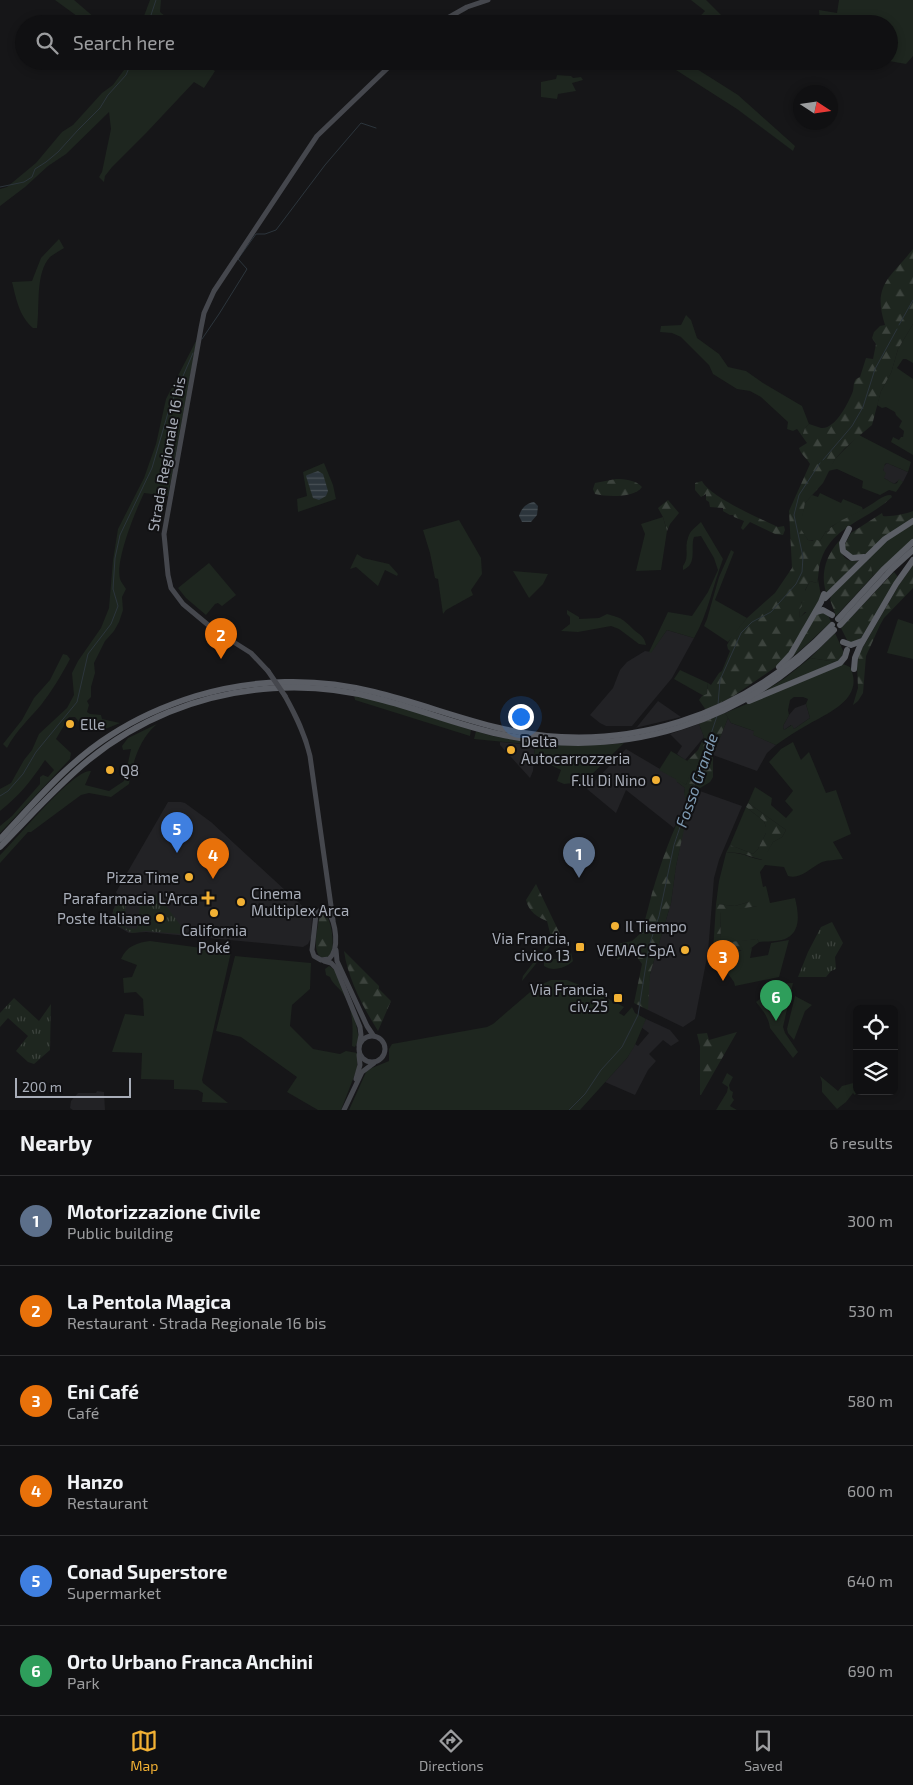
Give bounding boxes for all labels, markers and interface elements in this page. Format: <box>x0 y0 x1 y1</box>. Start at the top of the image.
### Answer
search box <box>15 15 898 70</box>
icon: search <box>33 29 61 57</box>
text: Search here <box>73 31 175 54</box>
north arrow <box>793 85 838 130</box>
street label: Strada Regionale 16 bis <box>144 375 188 533</box>
pin: 2 <box>205 618 237 659</box>
your location <box>508 704 534 730</box>
place label: Elle <box>80 715 105 733</box>
marker: Elle <box>64 718 76 730</box>
water label: Fosso Grande <box>671 730 721 830</box>
place label: Delta Autocarrozzeria <box>521 732 630 767</box>
marker: Delta Autocarrozzeria <box>505 744 517 756</box>
place label: Q8 <box>120 761 139 780</box>
marker: Q8 <box>104 764 116 776</box>
place label: F.lli Di Nino <box>571 771 646 789</box>
marker: F.lli Di Nino <box>650 774 662 786</box>
pin: 5 <box>161 812 193 853</box>
pin: 1 <box>563 837 595 878</box>
pin: 4 <box>197 838 229 879</box>
place label: Pizza Time <box>106 868 179 886</box>
marker: Pizza Time <box>183 871 195 883</box>
place label: Cinema Multiplex Arca <box>251 884 349 919</box>
place label: Parafarmacia L'Arca <box>63 889 198 907</box>
marker: Parafarmacia L'Arca <box>202 892 214 904</box>
marker: Cinema Multiplex Arca <box>235 896 247 908</box>
marker: California Poké <box>208 907 220 919</box>
place label: Poste Italiane <box>57 909 150 927</box>
marker: Poste Italiane <box>154 912 166 924</box>
place label: Il Tiempo <box>625 917 687 935</box>
marker: Il Tiempo <box>609 920 621 932</box>
place label: California Poké <box>181 921 247 956</box>
place label: Via Francia, civico 13 <box>492 929 570 964</box>
pin: 3 <box>707 940 739 981</box>
marker: Via Francia, civico 13 <box>574 941 586 953</box>
place label: VEMAC SpA <box>597 941 676 959</box>
marker: VEMAC SpA <box>679 944 691 956</box>
place label: Via Francia, civ.25 <box>530 980 608 1015</box>
pin: 6 <box>760 980 792 1021</box>
marker: Via Francia, civ.25 <box>612 992 624 1004</box>
map controls <box>853 1005 898 1095</box>
button: locate <box>853 1005 898 1050</box>
button: layers <box>853 1050 898 1095</box>
scale bar <box>15 1075 131 1098</box>
text: 200 m <box>22 1078 62 1095</box>
text: Nearby <box>20 1130 92 1155</box>
text: 6 results <box>829 1133 893 1152</box>
text: Motorizzazione Civile <box>67 1200 261 1223</box>
text: 1 <box>33 1211 39 1230</box>
text: 300 m <box>847 1211 893 1230</box>
text: Public building <box>67 1223 173 1242</box>
text: La Pentola Magica <box>67 1290 231 1313</box>
text: 2 <box>31 1301 41 1320</box>
text: 530 m <box>848 1301 893 1320</box>
text: Restaurant · Strada Regionale 16 bis <box>67 1313 326 1332</box>
text: Eni Café <box>67 1380 139 1403</box>
text: 3 <box>31 1391 41 1410</box>
text: 580 m <box>847 1391 893 1410</box>
text: Café <box>67 1403 99 1422</box>
text: Hanzo <box>67 1470 124 1493</box>
text: 4 <box>31 1481 41 1500</box>
text: 600 m <box>847 1481 893 1500</box>
text: Restaurant <box>67 1493 148 1512</box>
text: Conad Superstore <box>67 1560 227 1583</box>
text: 5 <box>32 1571 40 1590</box>
text: 640 m <box>847 1571 893 1590</box>
text: Supermarket <box>67 1583 161 1602</box>
text: Orto Urbano Franca Anchini <box>67 1650 313 1673</box>
text: 6 <box>31 1661 41 1680</box>
text: 690 m <box>847 1661 893 1680</box>
text: Park <box>67 1673 100 1692</box>
tab: Map <box>130 1727 158 1774</box>
tab: Directions <box>419 1727 484 1774</box>
tab: Saved <box>744 1727 783 1774</box>

